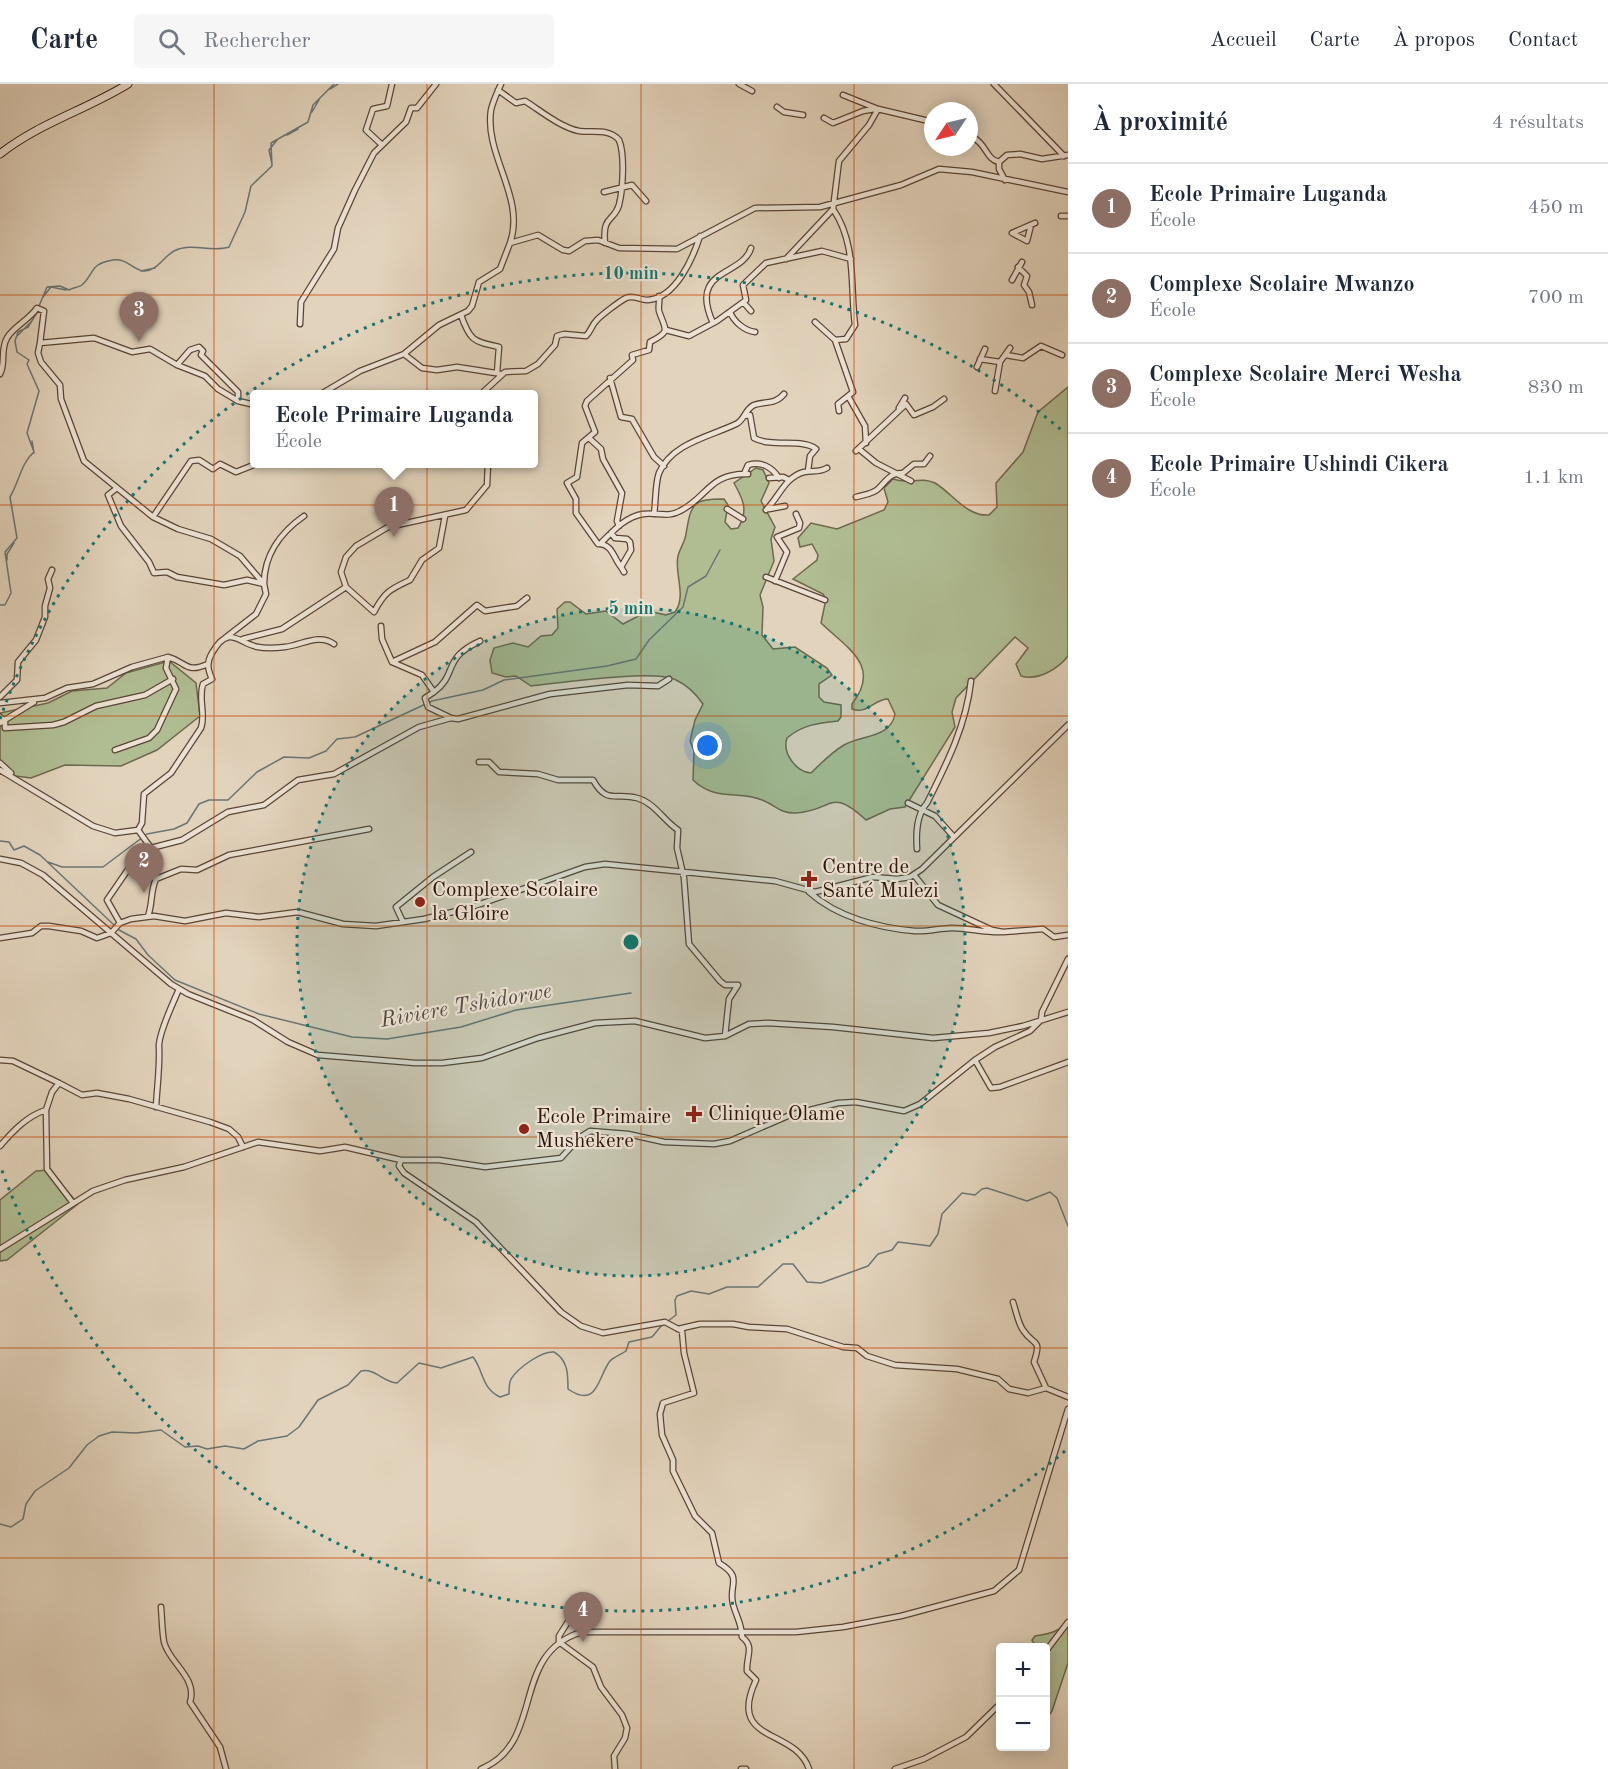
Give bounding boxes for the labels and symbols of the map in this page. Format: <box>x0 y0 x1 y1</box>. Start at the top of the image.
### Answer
north arrow <box>924 102 978 156</box>
text: 10 min <box>603 265 659 283</box>
pin: 3 <box>120 292 158 342</box>
pin: 1 <box>374 488 414 537</box>
text: 5 min <box>608 600 654 618</box>
your location <box>693 731 722 760</box>
pin: 2 <box>124 844 164 893</box>
place label: Centre de Santé Mulezi <box>822 857 939 902</box>
marker: Centre de Santé Mulezi <box>800 870 818 888</box>
place label: Complexe Scolaire la Gloire <box>432 880 598 925</box>
marker: Complexe Scolaire la Gloire <box>413 895 427 909</box>
centre of rings <box>621 932 641 952</box>
water label: Riviere Tshidorwe <box>378 980 553 1032</box>
place label: Clinique Olame <box>708 1104 845 1125</box>
marker: Clinique Olame <box>685 1105 703 1123</box>
place label: Ecole Primaire Mushekere <box>536 1107 671 1152</box>
marker: Ecole Primaire Mushekere <box>517 1122 531 1136</box>
pin: 4 <box>564 1592 602 1642</box>

